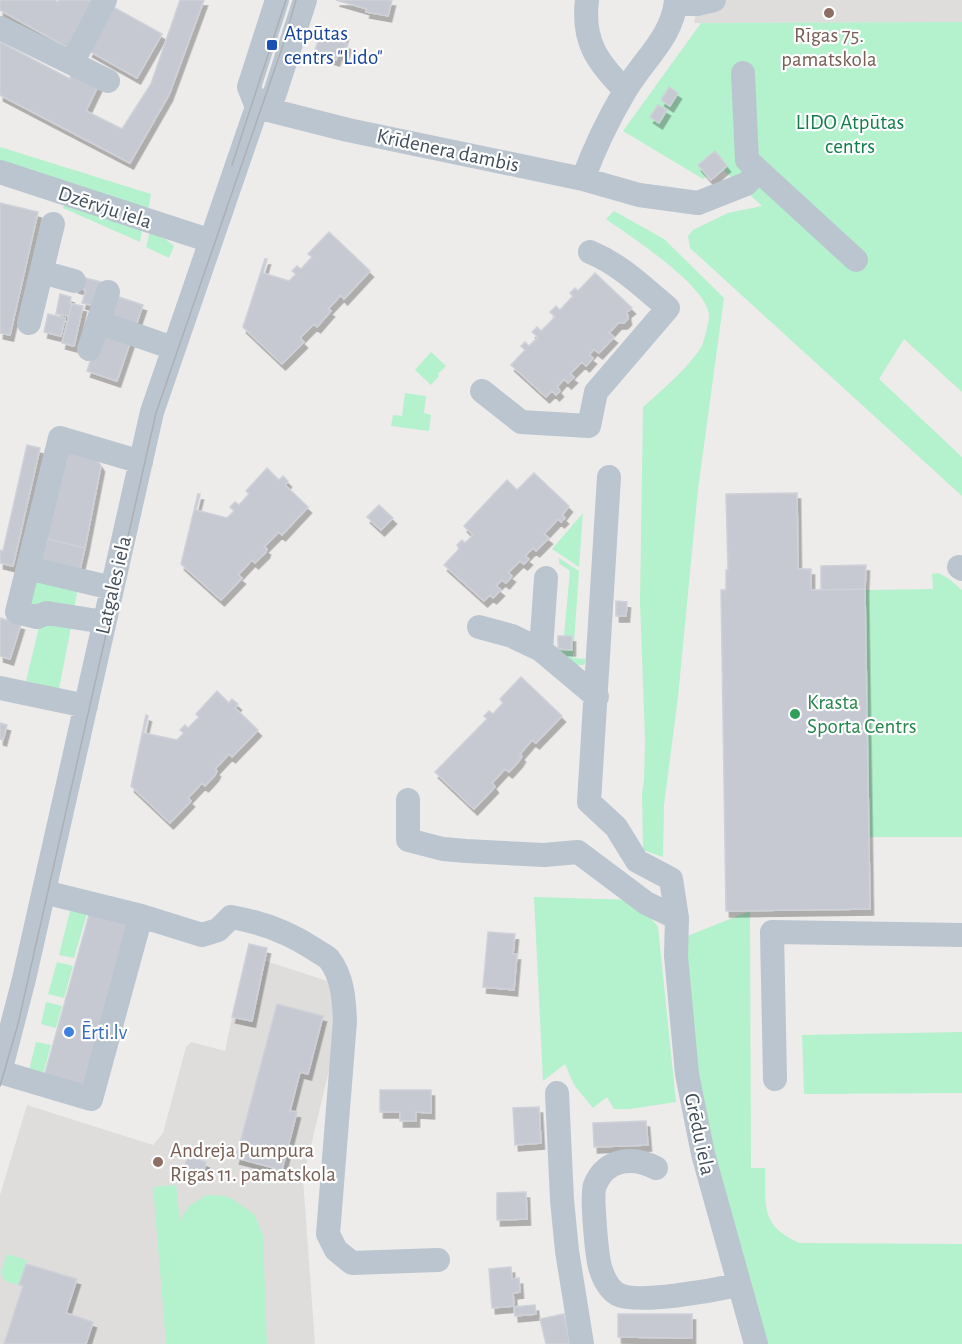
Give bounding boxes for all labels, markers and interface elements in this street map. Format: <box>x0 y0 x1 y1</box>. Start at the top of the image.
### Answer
marker: Rīgas 75. pamatskola <box>822 6 836 20</box>
place label: Atpūtas centrs "Lido" <box>284 23 383 68</box>
place label: Rīgas 75. pamatskola <box>781 25 877 70</box>
marker: Atpūtas centrs "Lido" <box>265 38 279 52</box>
park label: LIDO Atpūtas centrs <box>796 112 904 157</box>
street label: Krīdenera dambis <box>375 125 521 176</box>
street label: Dzērvju iela <box>56 183 154 233</box>
street label: Latgales iela <box>92 534 135 636</box>
place label: Krasta Sporta Centrs <box>807 692 917 737</box>
marker: Krasta Sporta Centrs <box>788 707 802 721</box>
place label: Ērti.lv <box>81 1021 128 1043</box>
marker: Ērti.lv <box>62 1025 76 1039</box>
street label: Grēdu iela <box>681 1091 719 1177</box>
place label: Andreja Pumpura Rīgas 11. pamatskola <box>170 1140 336 1185</box>
marker: Andreja Pumpura Rīgas 11. pamatskola <box>151 1155 165 1169</box>

